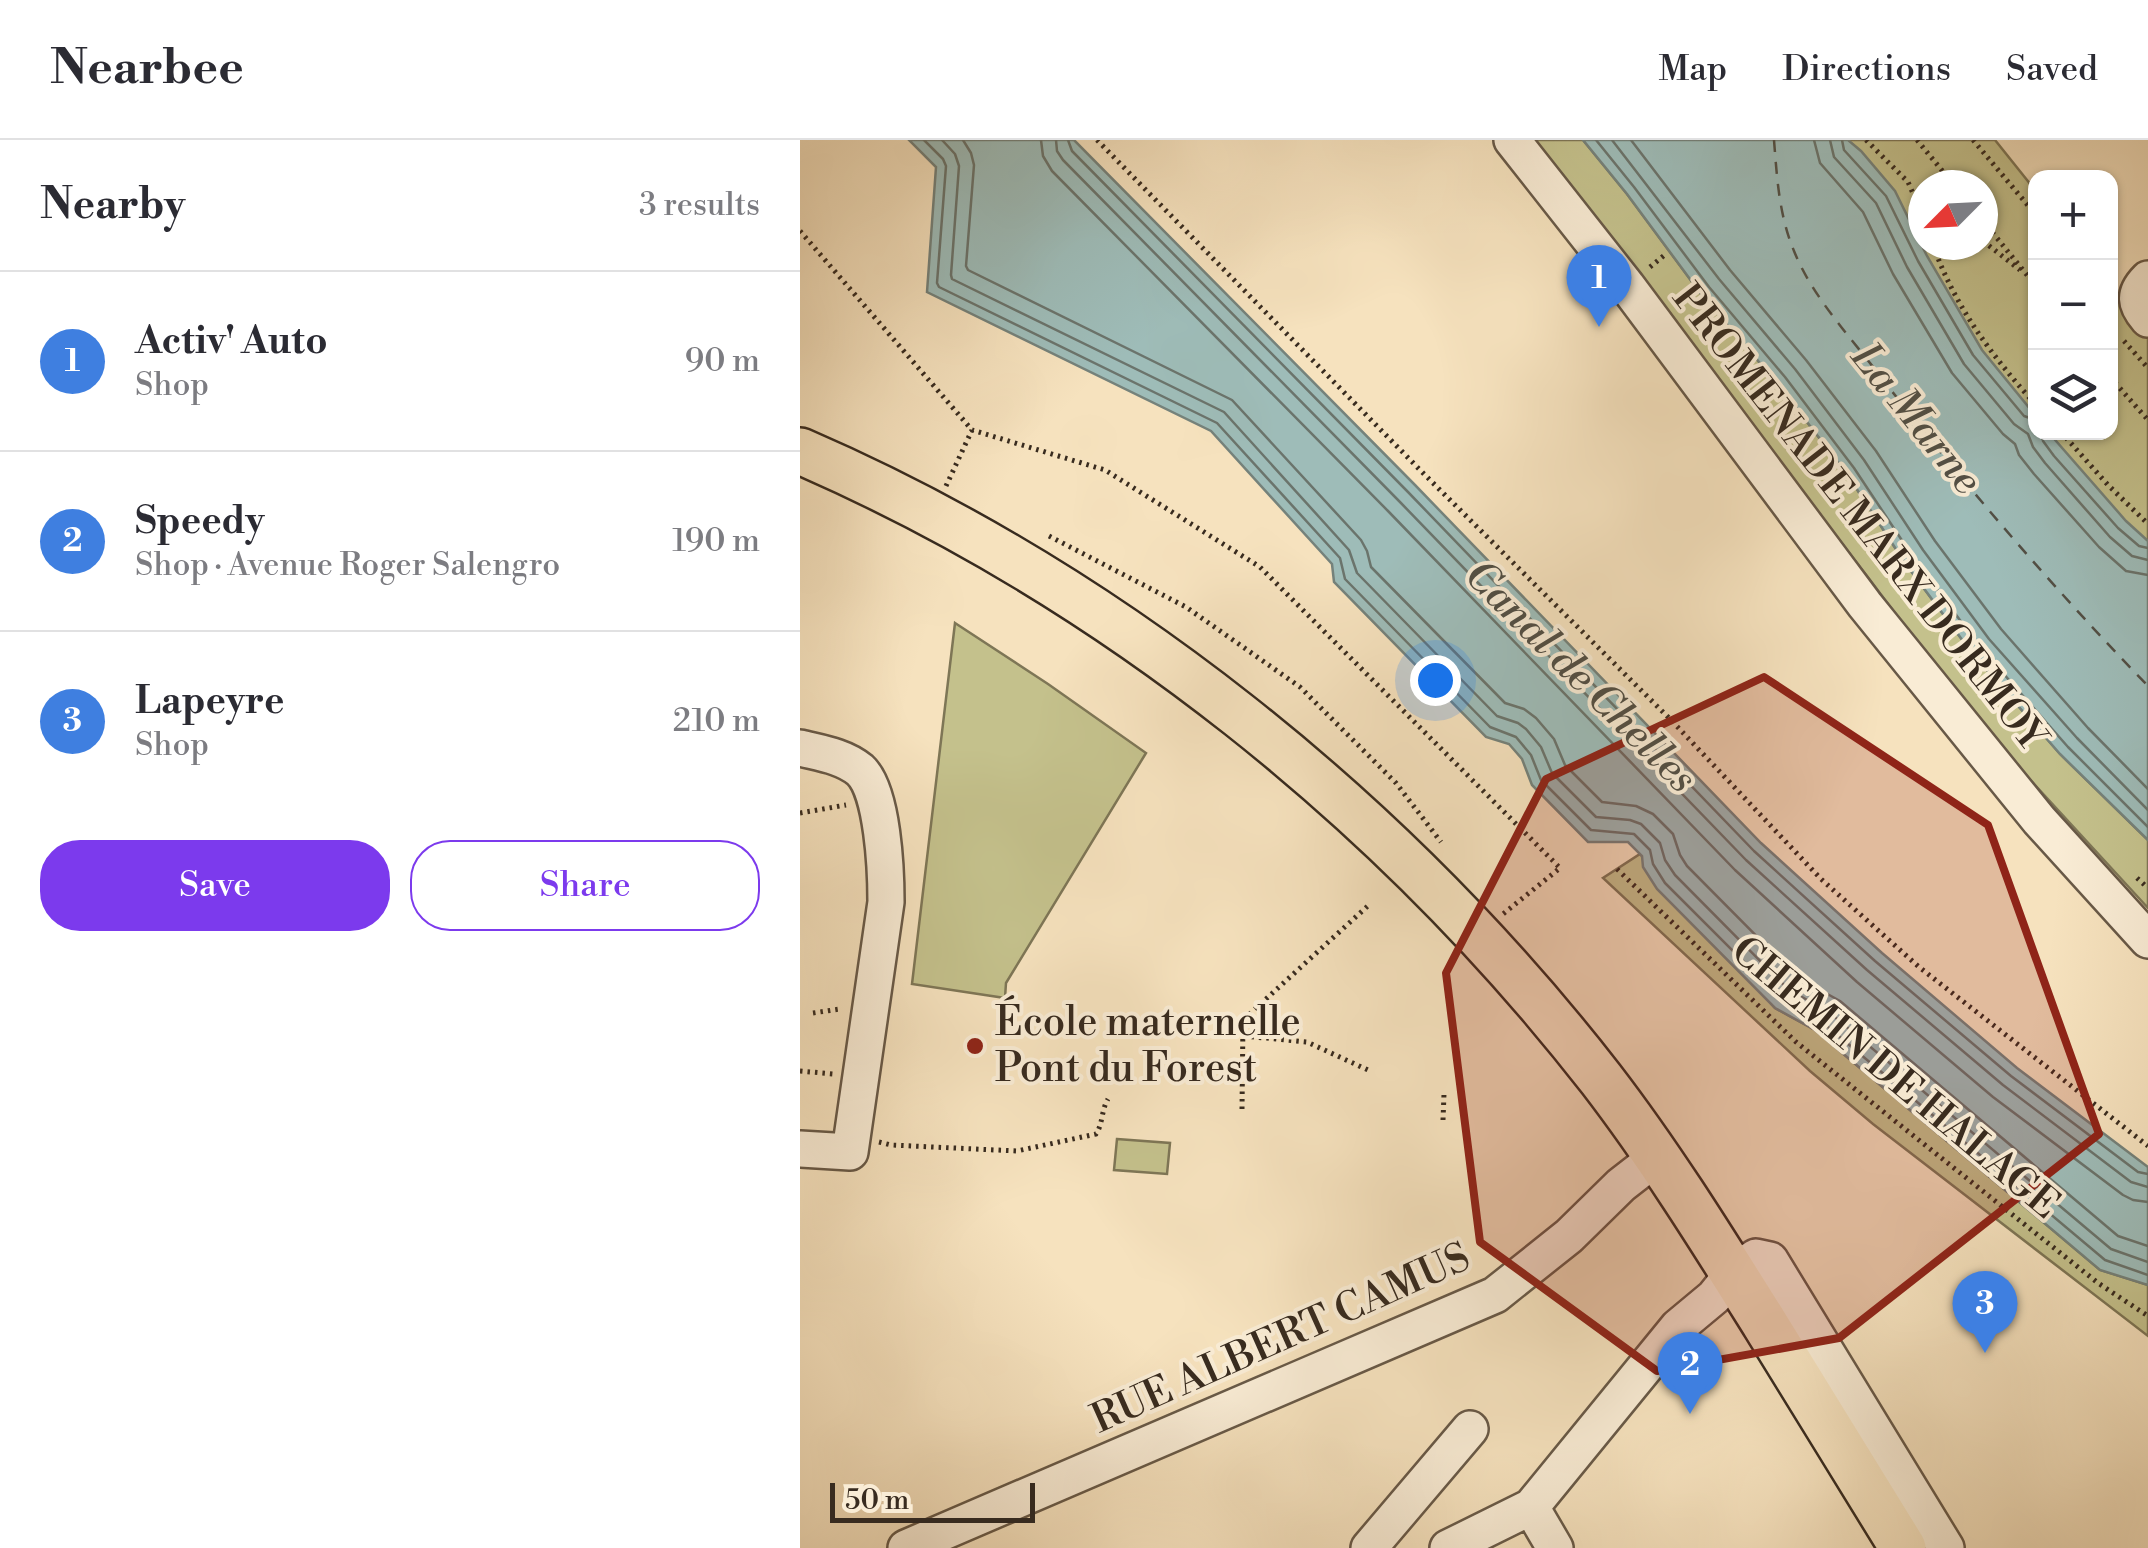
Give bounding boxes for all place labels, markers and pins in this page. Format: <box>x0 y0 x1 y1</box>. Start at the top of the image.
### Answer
pin: 1 <box>1566 244 1632 327</box>
place label: École maternelle Pont du Forest <box>995 995 1301 1094</box>
marker: École maternelle Pont du Forest <box>964 1035 986 1057</box>
pin: 3 <box>1952 1270 2018 1353</box>
pin: 2 <box>1658 1332 1722 1414</box>

